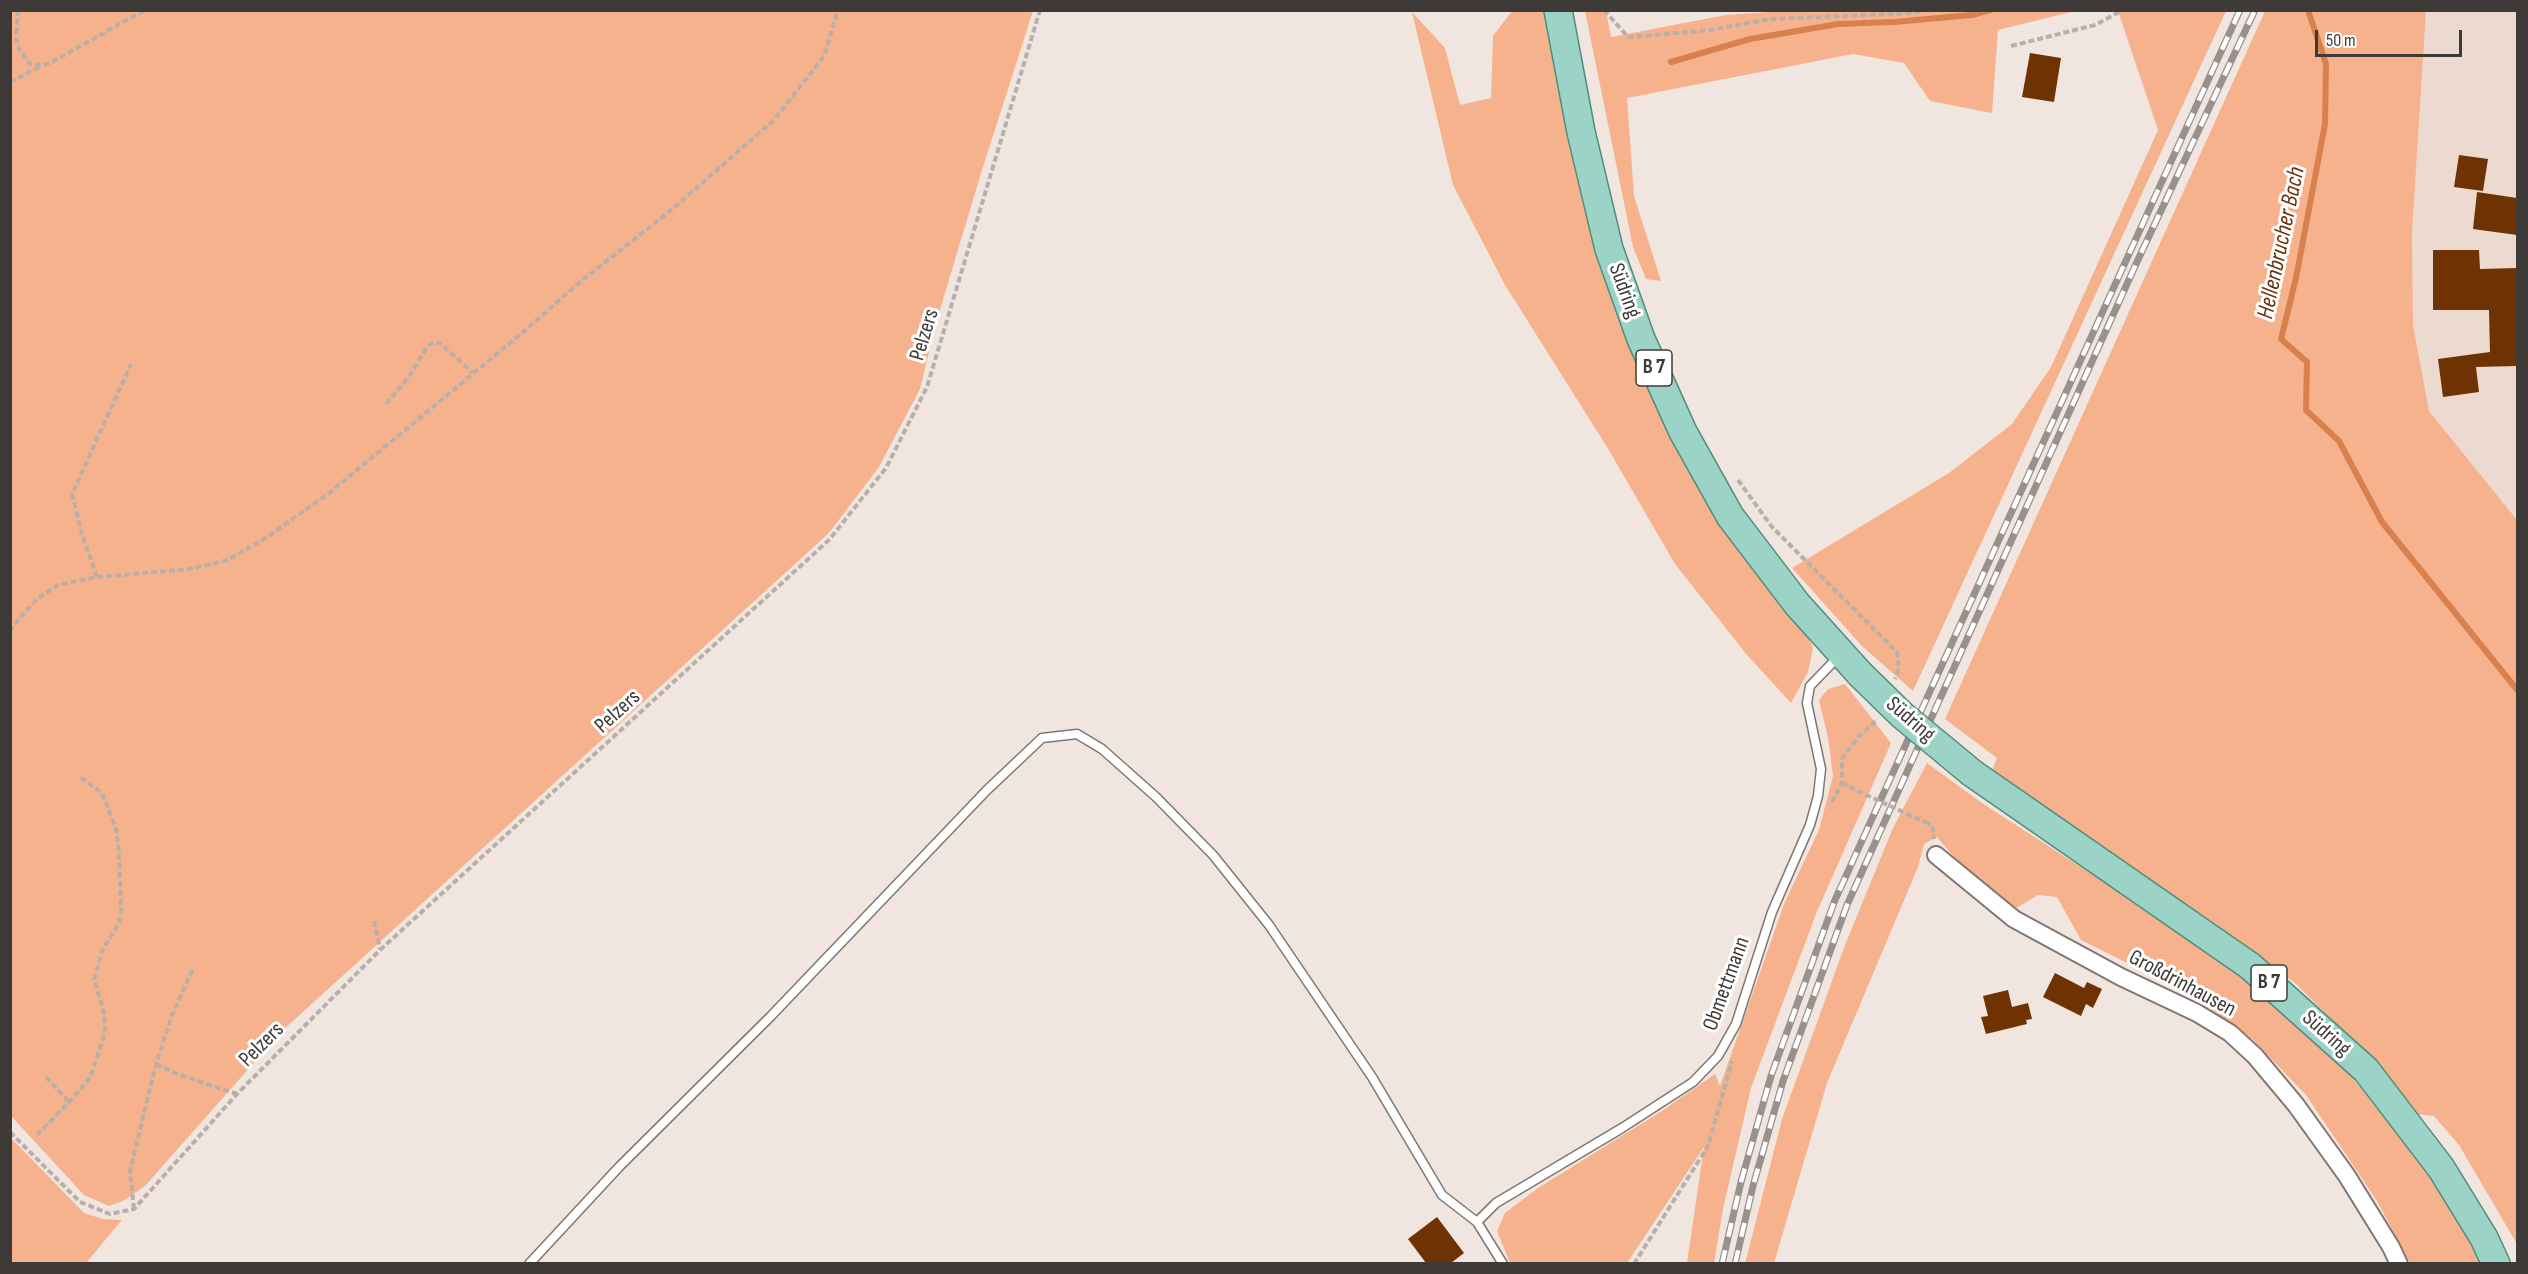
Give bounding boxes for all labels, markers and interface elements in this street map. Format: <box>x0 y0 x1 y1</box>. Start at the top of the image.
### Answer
scale bar <box>2318 18 2465 56</box>
text: 50 m <box>2326 30 2356 51</box>
water label: Hellenbrucher Bach <box>2252 164 2312 322</box>
street label: Südring <box>1602 260 1646 322</box>
street label: Pelzers <box>905 306 945 364</box>
road number: B 7 <box>1636 350 1672 386</box>
street label: Pelzers <box>590 685 646 739</box>
street label: Südring <box>1880 692 1940 748</box>
street label: Obmettmann <box>1698 934 1756 1034</box>
street label: Großdrinhausen <box>2124 945 2240 1023</box>
road number: B 7 <box>2251 965 2287 1001</box>
street label: Südring <box>2296 1005 2356 1063</box>
street label: Pelzers <box>234 1017 290 1073</box>

